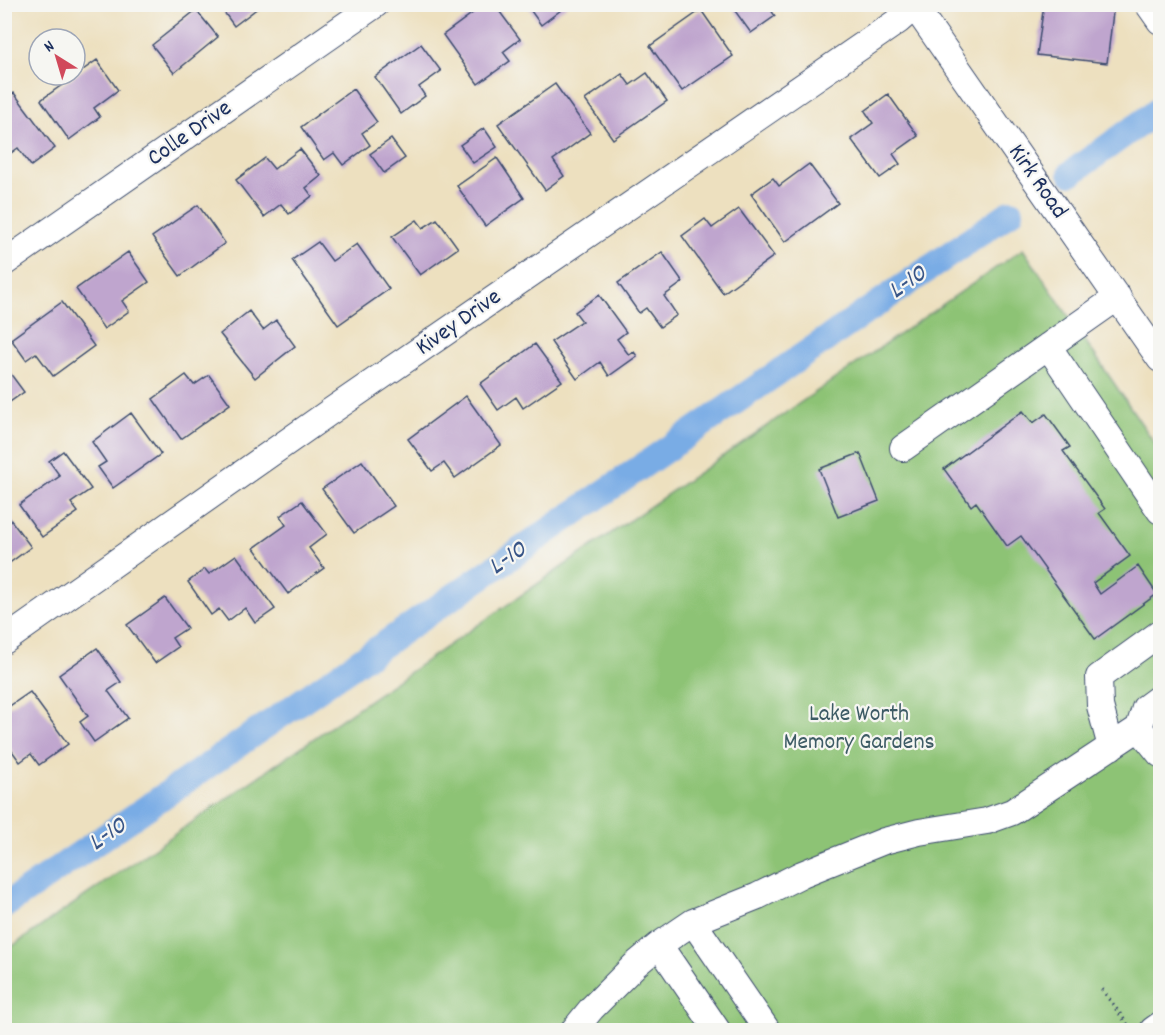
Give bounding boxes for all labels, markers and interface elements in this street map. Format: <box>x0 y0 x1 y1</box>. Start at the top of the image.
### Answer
north arrow <box>27 27 87 87</box>
text: N <box>39 35 60 59</box>
street label: Colle Drive <box>141 92 239 176</box>
street label: Kirk Road <box>999 138 1075 226</box>
water label: L-10 <box>881 255 936 309</box>
street label: Kivey Drive <box>409 281 509 365</box>
water label: L-10 <box>481 531 536 585</box>
park label: Lake Worth Memory Gardens <box>783 698 935 760</box>
water label: L-10 <box>81 807 136 861</box>

